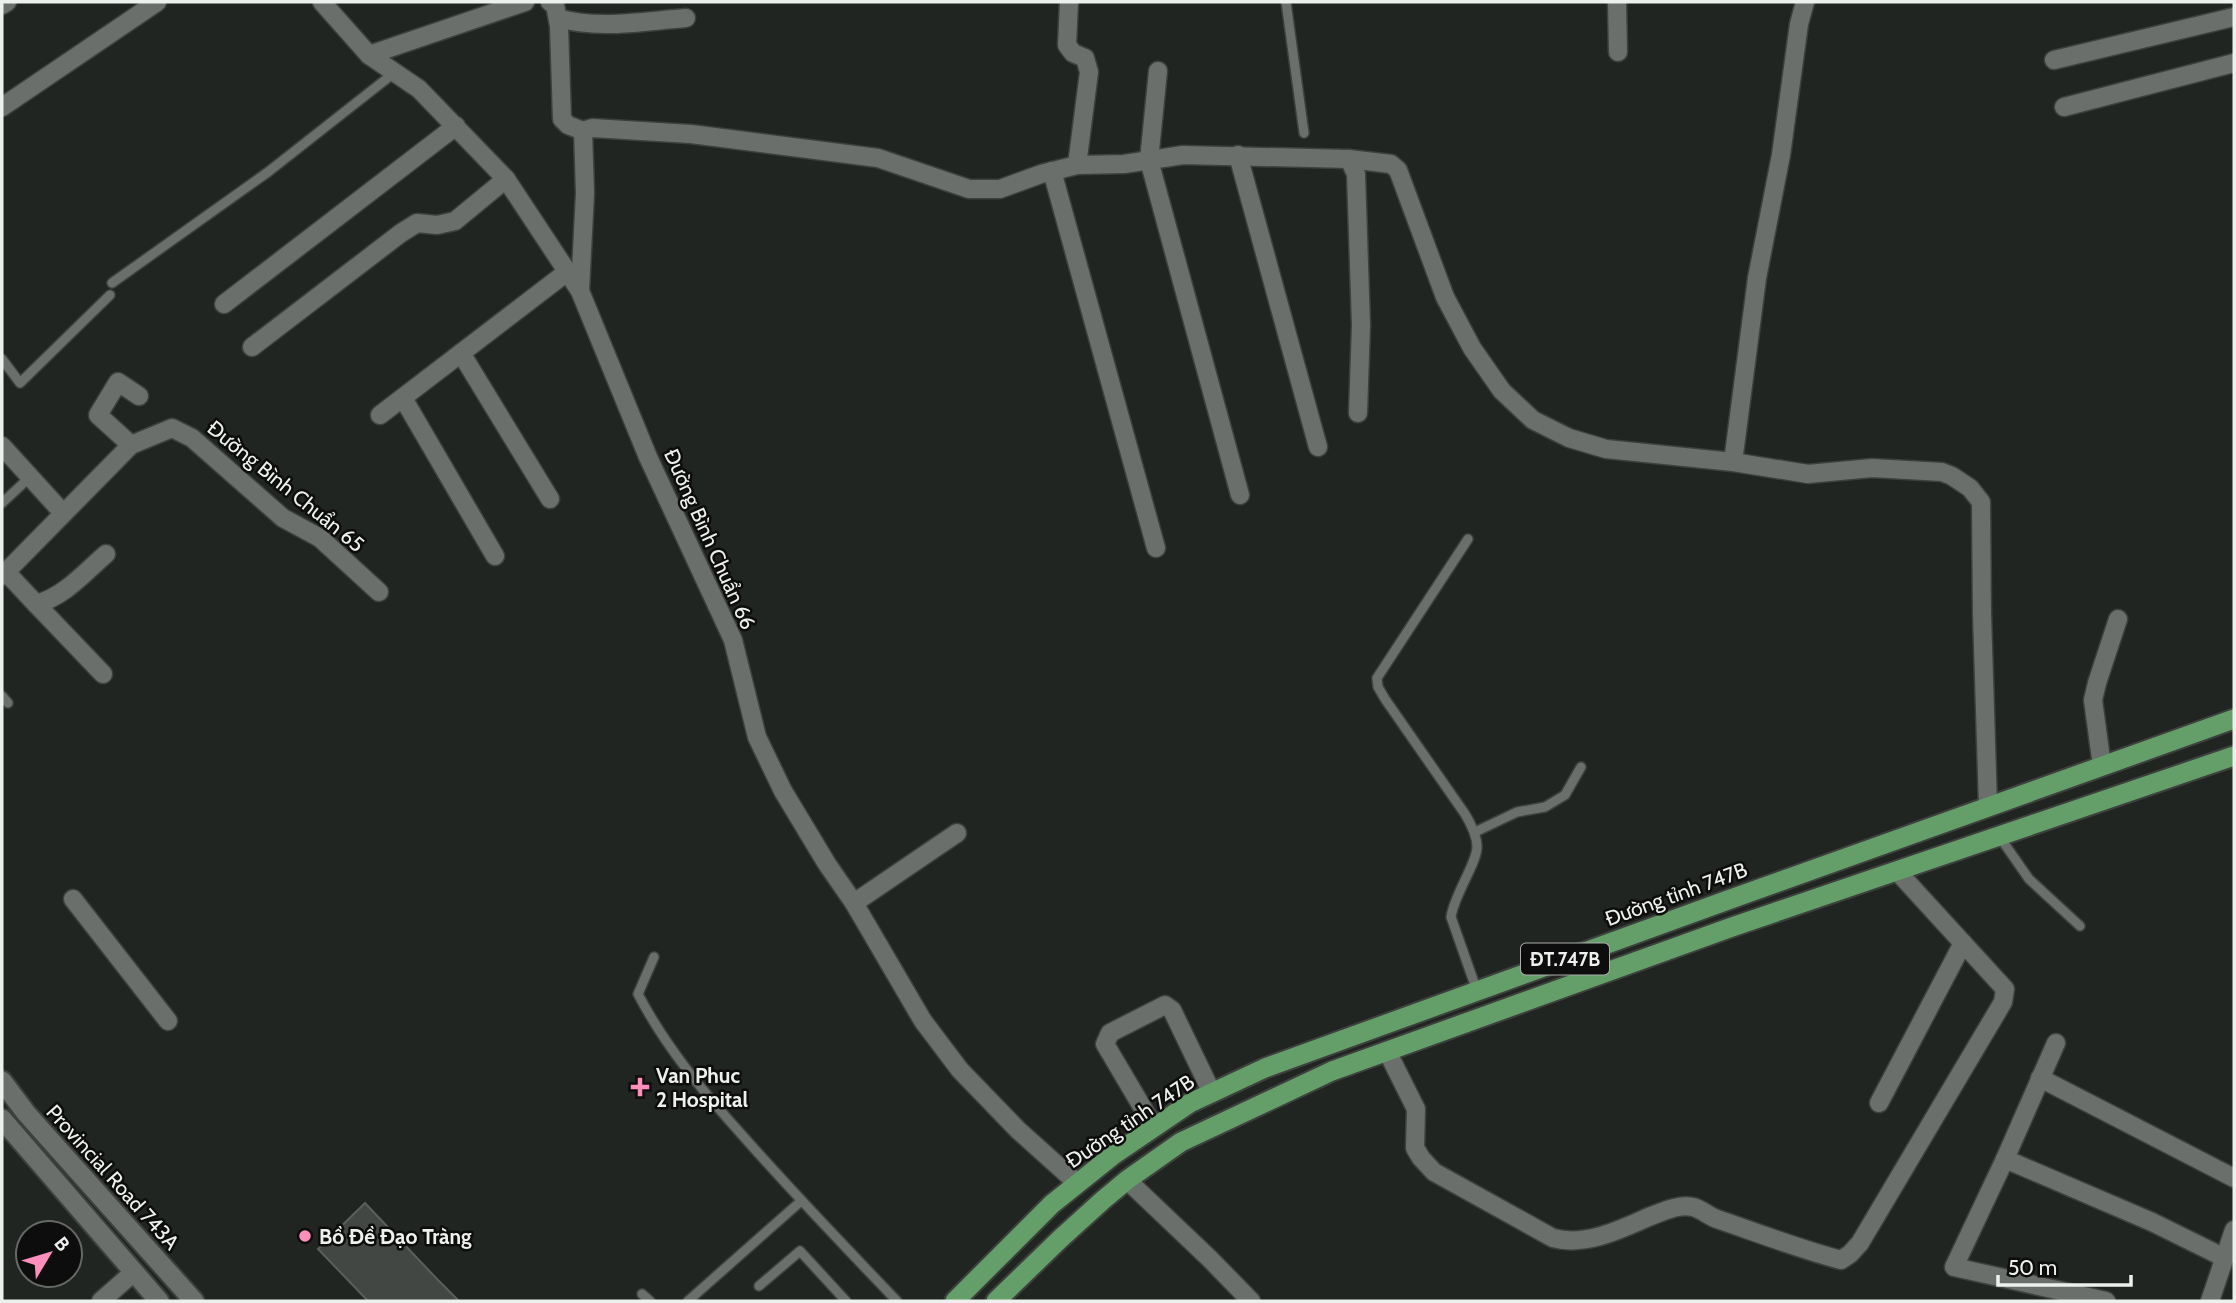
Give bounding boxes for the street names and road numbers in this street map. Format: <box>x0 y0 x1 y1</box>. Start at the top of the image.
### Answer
street label: Đường Bình Chuẩn 65 <box>202 415 370 557</box>
street label: Đường Bình Chuẩn 66 <box>659 445 761 633</box>
street label: Đường tỉnh 747B <box>1602 857 1750 931</box>
road number: ĐT.747B <box>1521 944 1609 974</box>
street label: Đường tỉnh 747B <box>1061 1069 1199 1173</box>
street label: Provincial Road 743A <box>41 1099 185 1255</box>

